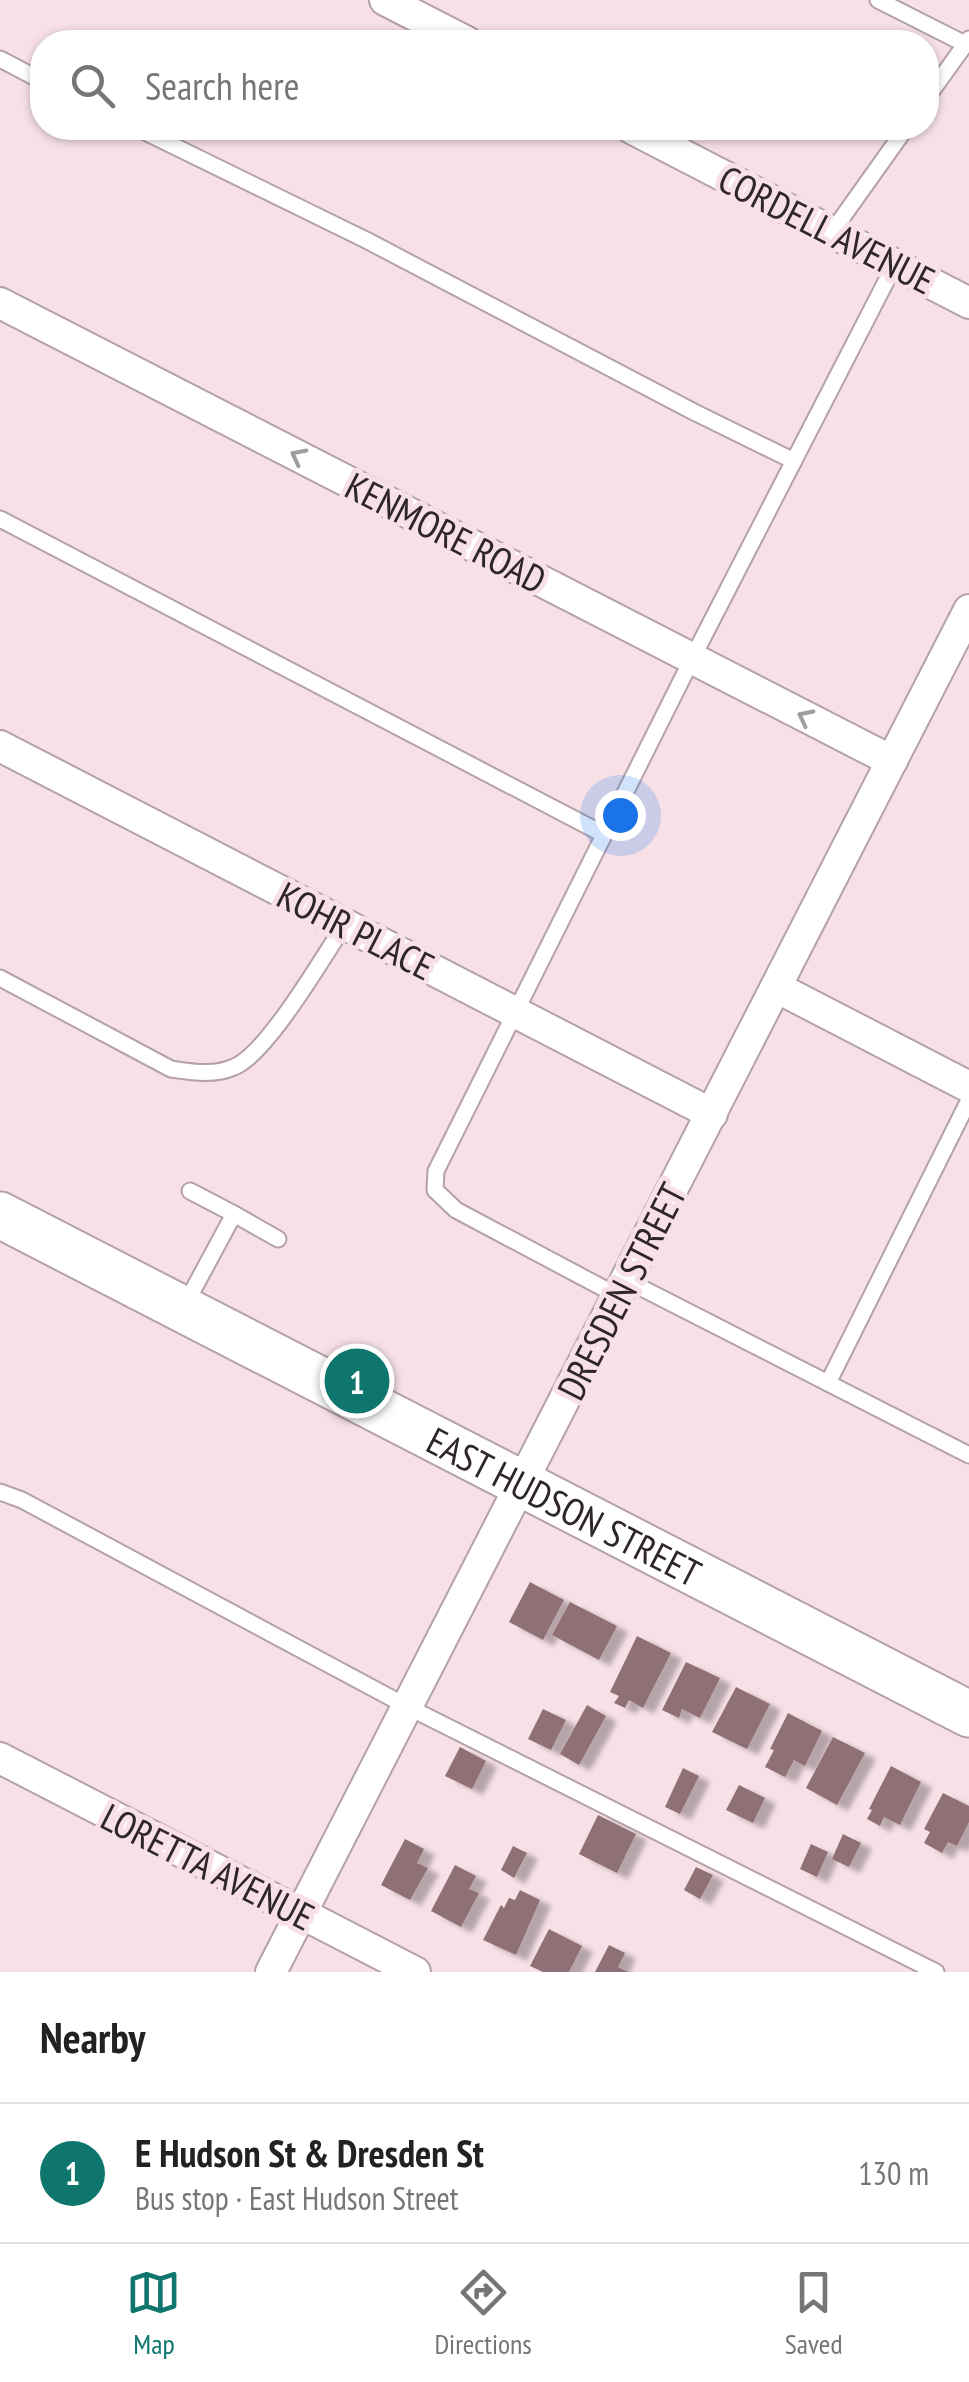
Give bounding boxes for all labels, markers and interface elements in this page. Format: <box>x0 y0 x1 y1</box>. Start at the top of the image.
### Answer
search box <box>30 30 939 140</box>
icon: search <box>65 58 120 113</box>
text: Search here <box>145 61 299 110</box>
street label: CORDELL AVENUE <box>711 154 943 304</box>
one-way arrow <box>291 449 309 468</box>
street label: KENMORE ROAD <box>338 461 554 603</box>
one-way arrow <box>797 709 815 729</box>
your location <box>595 790 646 841</box>
street label: KOHR PLACE <box>269 870 443 990</box>
street label: DRESDEN STREET <box>545 1174 697 1408</box>
pin: 1 <box>324 1344 390 1418</box>
street label: EAST HUDSON STREET <box>419 1415 710 1596</box>
street label: LORETTA AVENUE <box>93 1791 323 1941</box>
text: Nearby <box>40 2010 145 2065</box>
text: E Hudson St & Dresden St <box>135 2128 484 2177</box>
text: 1 <box>65 2152 80 2194</box>
text: 130 m <box>858 2152 929 2194</box>
text: Bus stop · East Hudson Street <box>135 2177 459 2219</box>
tab: Map <box>126 2265 181 2362</box>
tab: Directions <box>434 2265 532 2362</box>
tab: Saved <box>785 2265 843 2362</box>

